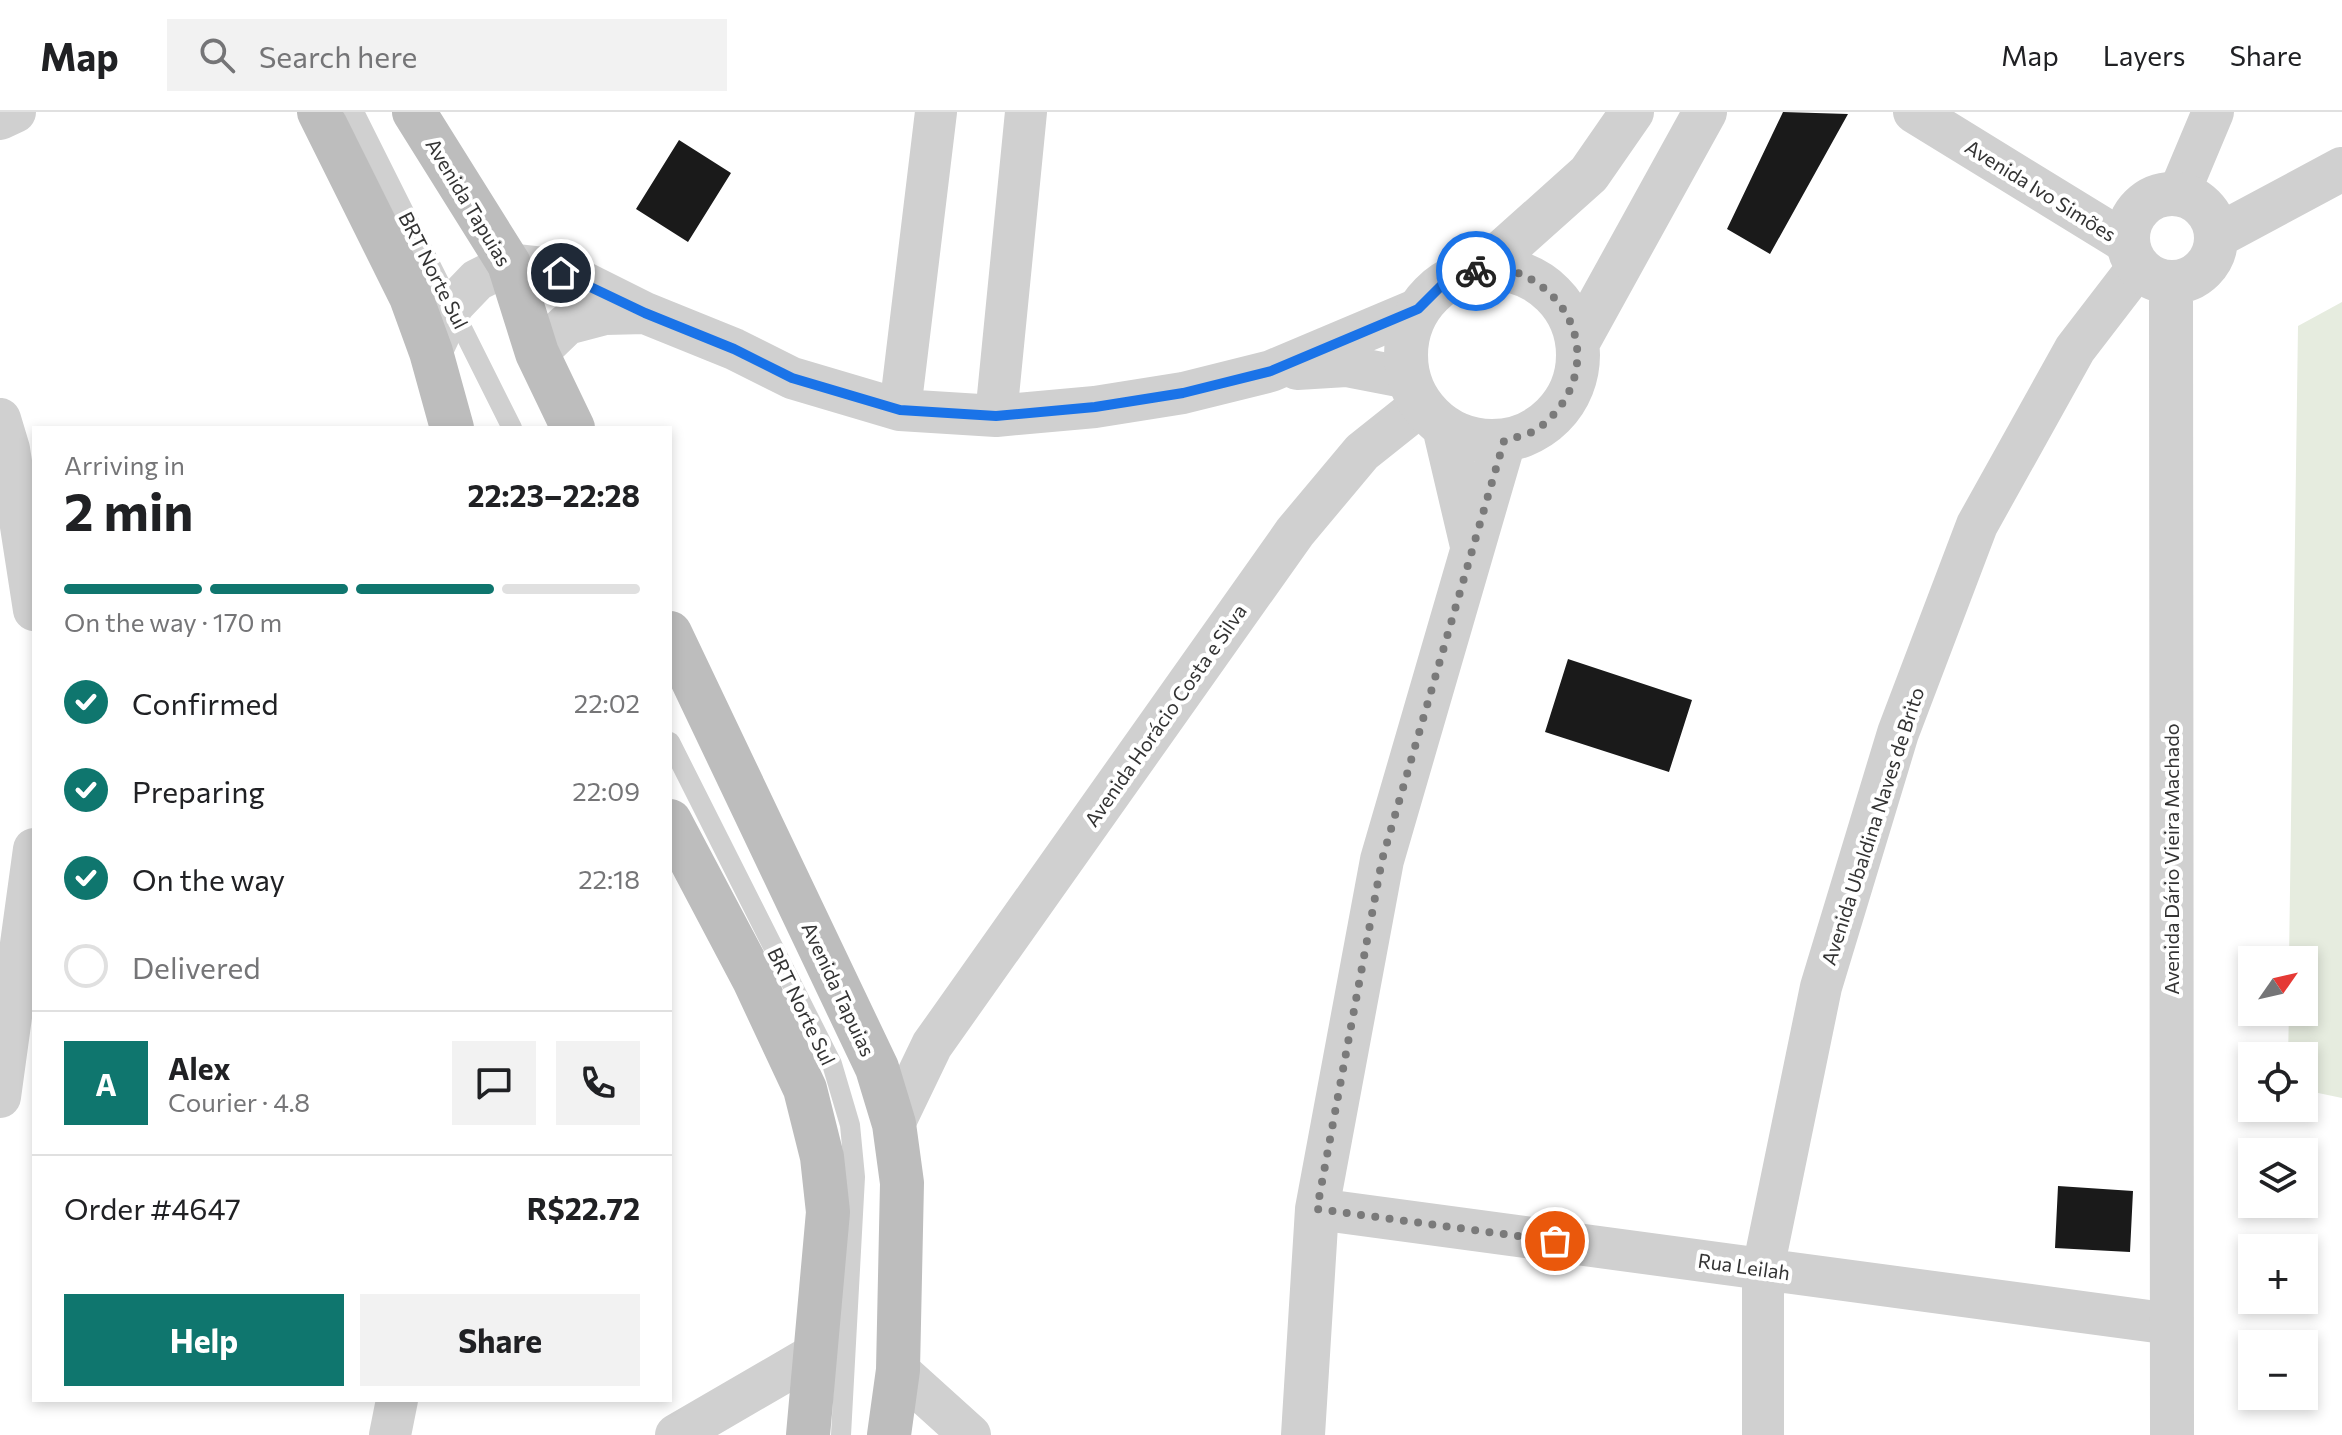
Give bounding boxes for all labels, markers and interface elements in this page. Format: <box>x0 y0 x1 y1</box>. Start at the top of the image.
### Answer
search box <box>167 19 727 91</box>
text: Map <box>40 32 119 79</box>
icon: search <box>195 33 239 77</box>
text: Search here <box>259 37 417 74</box>
text: Map <box>2001 38 2059 72</box>
text: Layers <box>2103 38 2185 72</box>
text: Share <box>2229 38 2302 72</box>
street label: Avenida Tapuias <box>421 134 517 270</box>
street label: Avenida Ivo Simões <box>1961 134 2121 246</box>
street label: BRT Norte Sul <box>394 208 474 332</box>
courier <box>1436 231 1516 311</box>
pin <box>527 239 595 307</box>
icon: bike <box>1454 249 1498 293</box>
icon: home <box>539 251 583 295</box>
text: Arriving in <box>64 449 185 480</box>
text: 22:23–22:28 <box>467 476 640 513</box>
text: 2 min <box>64 478 193 542</box>
street label: Avenida Horácio Costa e Silva <box>1079 599 1251 831</box>
text: On the way · 170 m <box>64 606 282 637</box>
icon: check <box>64 680 108 724</box>
text: Confirmed <box>132 684 279 721</box>
street label: Avenida Ubaldina Naves de Brito <box>1816 684 1928 968</box>
text: 22:02 <box>574 687 640 718</box>
street label: Avenida Dário Vieira Machado <box>2159 723 2183 995</box>
icon: check <box>64 768 108 812</box>
text: Preparing <box>132 772 265 809</box>
text: 22:09 <box>572 775 640 806</box>
icon: check <box>64 856 108 900</box>
text: On the way <box>132 860 285 897</box>
text: 22:18 <box>578 863 640 894</box>
street label: Avenida Tapuias <box>797 918 881 1060</box>
street label: BRT Norte Sul <box>763 943 841 1069</box>
north arrow <box>2238 946 2318 1026</box>
map controls <box>2238 946 2318 1410</box>
text: Delivered <box>132 948 261 985</box>
button: chat <box>452 1041 536 1125</box>
button: phone <box>556 1041 640 1125</box>
button: locate <box>2238 1042 2318 1122</box>
text: Alex <box>168 1049 231 1086</box>
text: A <box>95 1065 117 1102</box>
text: Courier · 4.8 <box>168 1086 310 1117</box>
button: layers <box>2238 1138 2318 1218</box>
text: Order #4647 <box>64 1189 241 1226</box>
text: R$22.72 <box>527 1189 640 1226</box>
pin <box>1521 1207 1589 1275</box>
icon: bag <box>1533 1219 1577 1263</box>
button: + <box>2238 1234 2318 1314</box>
street label: Rua Leilah <box>1696 1248 1792 1284</box>
button: Help <box>64 1294 344 1386</box>
button: Share <box>360 1294 640 1386</box>
button: − <box>2238 1330 2318 1410</box>

